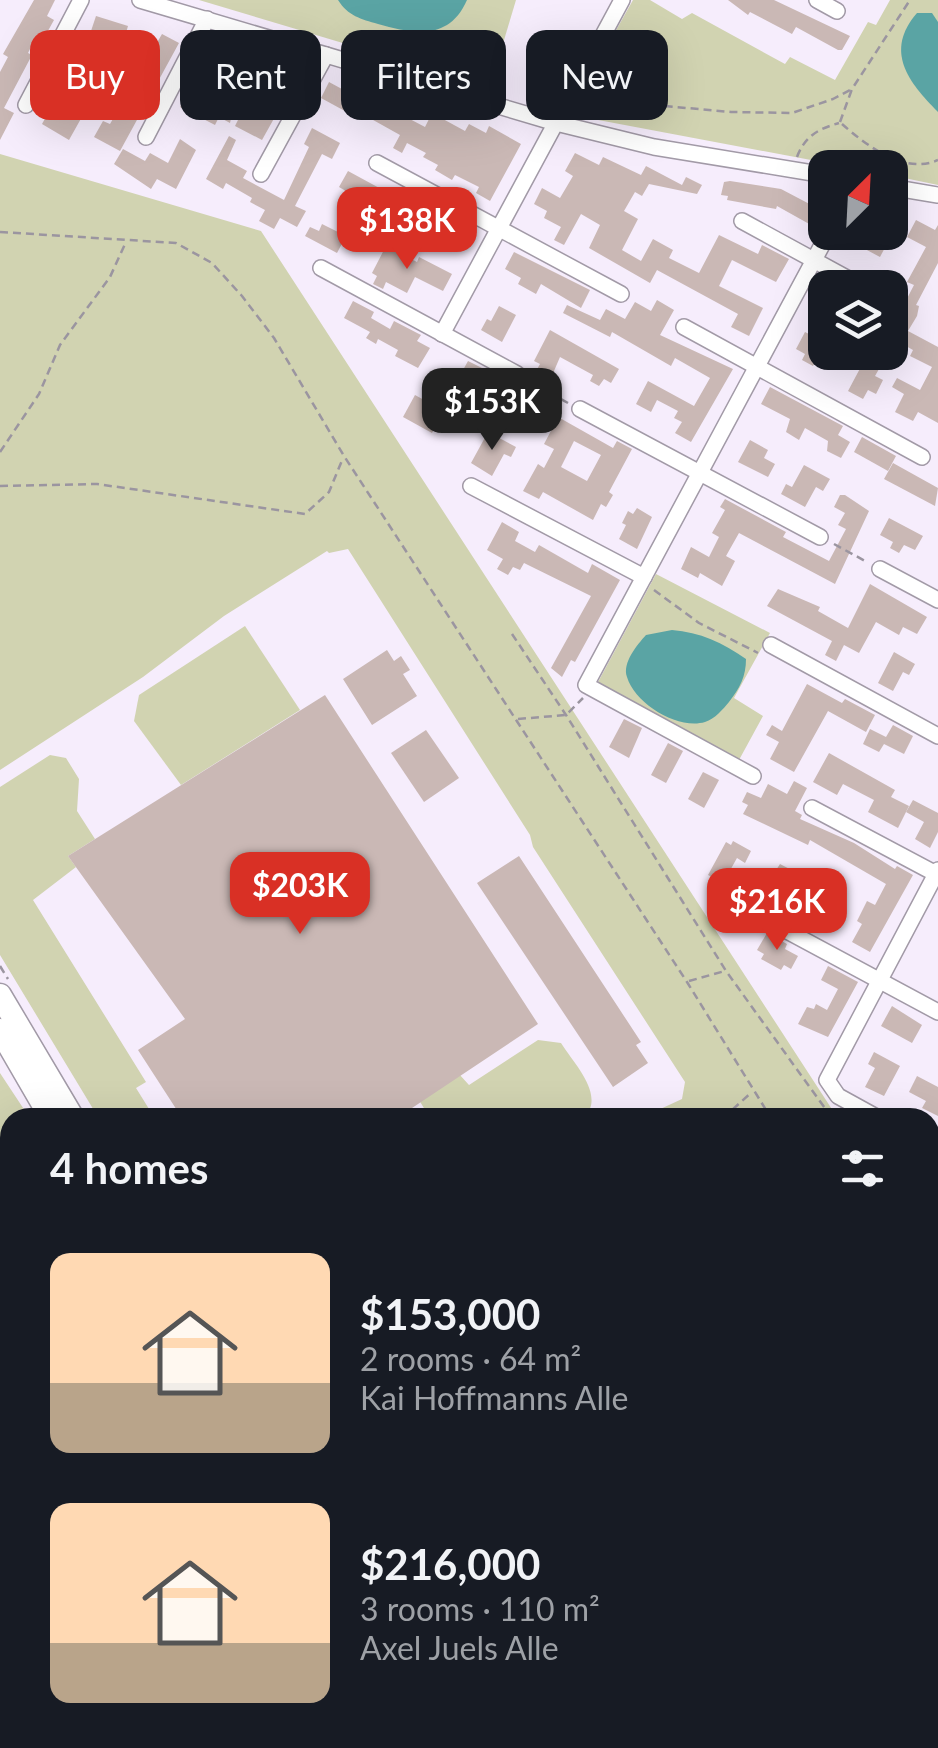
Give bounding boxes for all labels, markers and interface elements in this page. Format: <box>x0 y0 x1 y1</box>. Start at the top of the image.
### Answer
chip: Buy <box>30 30 160 120</box>
chip: Rent <box>180 30 321 120</box>
chip: Filters <box>341 30 506 120</box>
chip: New <box>526 30 668 120</box>
north arrow <box>808 150 908 250</box>
map controls <box>808 150 908 370</box>
pin: $138K <box>337 187 477 272</box>
text: $138K <box>359 200 455 239</box>
button: layers <box>808 270 908 370</box>
pin: $153K <box>422 368 562 453</box>
text: $153K <box>444 381 540 420</box>
pin: $203K <box>230 852 370 937</box>
text: $203K <box>252 865 348 904</box>
pin: $216K <box>707 868 847 953</box>
text: $216K <box>729 881 825 920</box>
icon: filters <box>835 1141 890 1196</box>
text: 4 homes <box>50 1143 208 1193</box>
text: $153,000 <box>360 1289 540 1339</box>
icon: home <box>130 1293 250 1413</box>
text: 2 rooms · 64 m² <box>360 1339 581 1378</box>
text: Kai Hoffmanns Alle <box>360 1378 628 1417</box>
text: $216,000 <box>360 1539 540 1589</box>
icon: home <box>130 1543 250 1663</box>
text: 3 rooms · 110 m² <box>360 1589 600 1628</box>
text: Axel Juels Alle <box>360 1628 559 1667</box>

